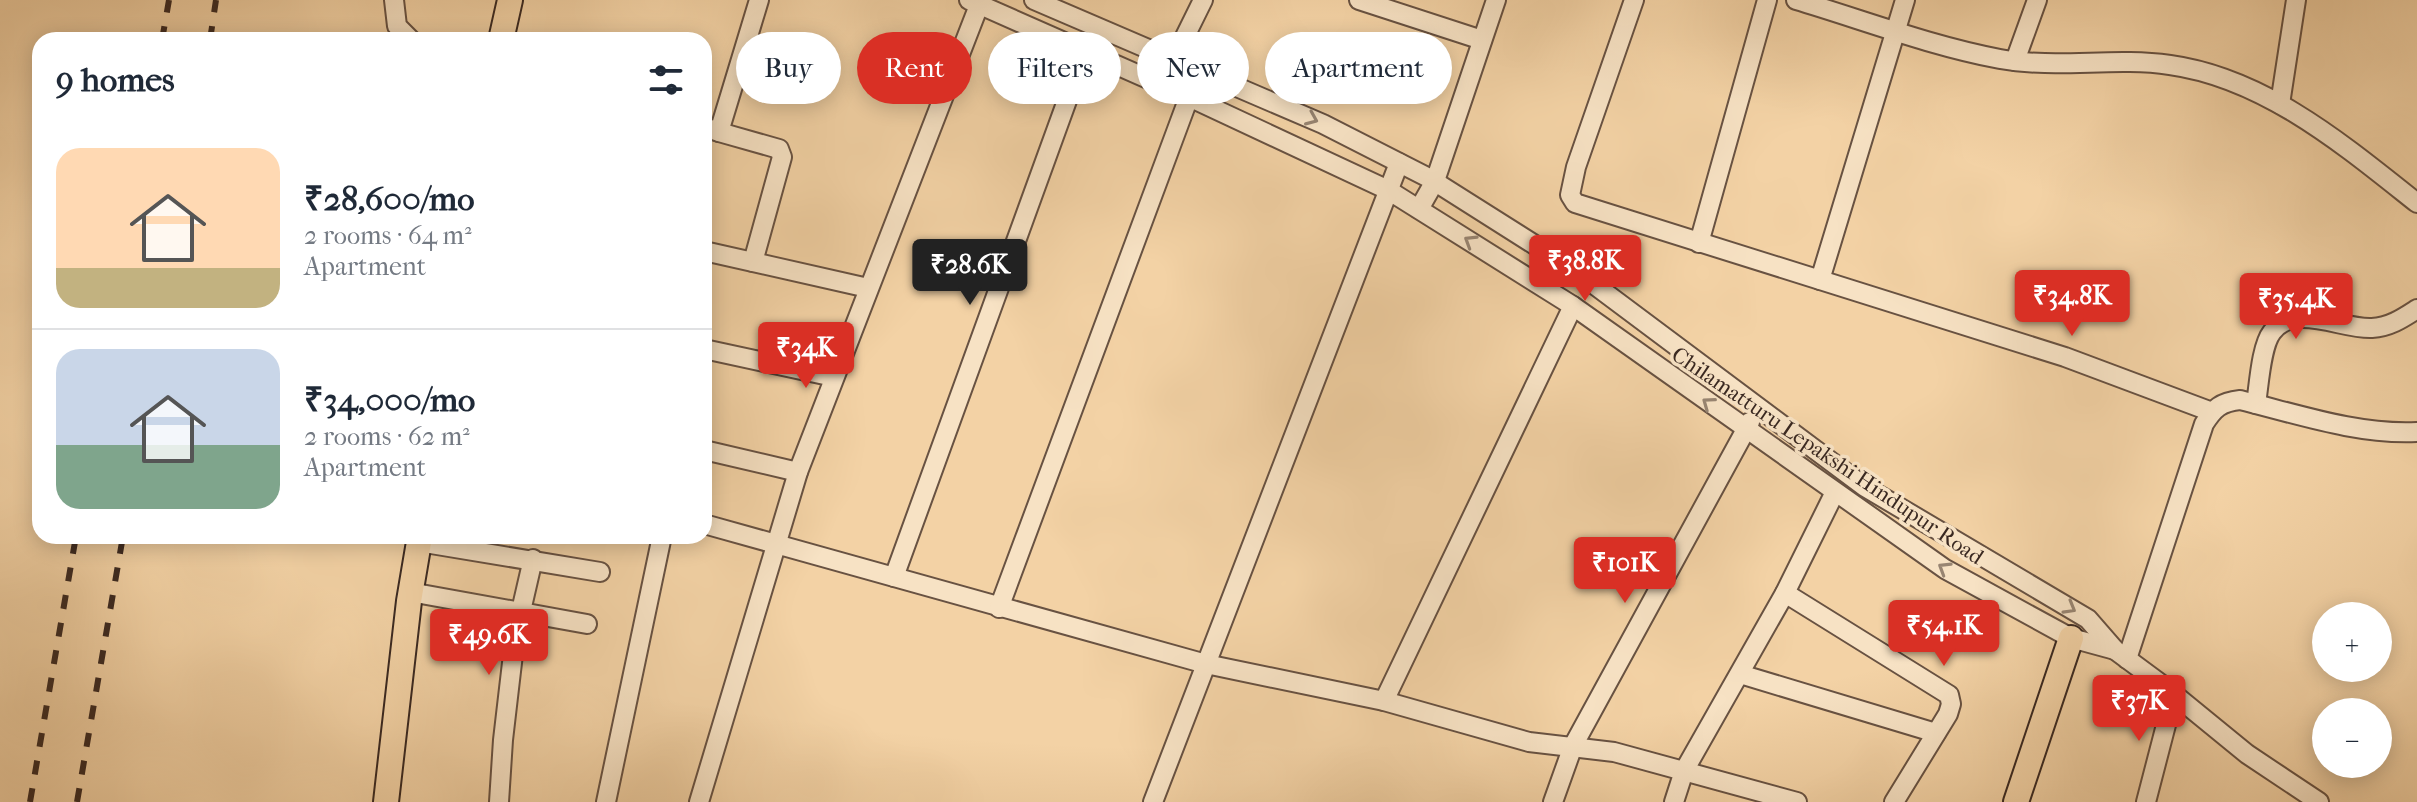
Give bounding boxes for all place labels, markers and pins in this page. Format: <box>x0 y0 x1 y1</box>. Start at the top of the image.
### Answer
pin: ₹38.8K <box>1520 235 1650 303</box>
pin: ₹28.6K <box>905 239 1035 307</box>
pin: ₹34.8K <box>2007 270 2137 338</box>
pin: ₹35.4K <box>2231 273 2361 341</box>
pin: ₹34K <box>759 322 853 390</box>
pin: ₹101K <box>1569 537 1681 605</box>
pin: ₹54.1K <box>1879 600 2009 668</box>
pin: ₹49.6K <box>424 609 554 677</box>
pin: ₹37K <box>2092 675 2186 743</box>

